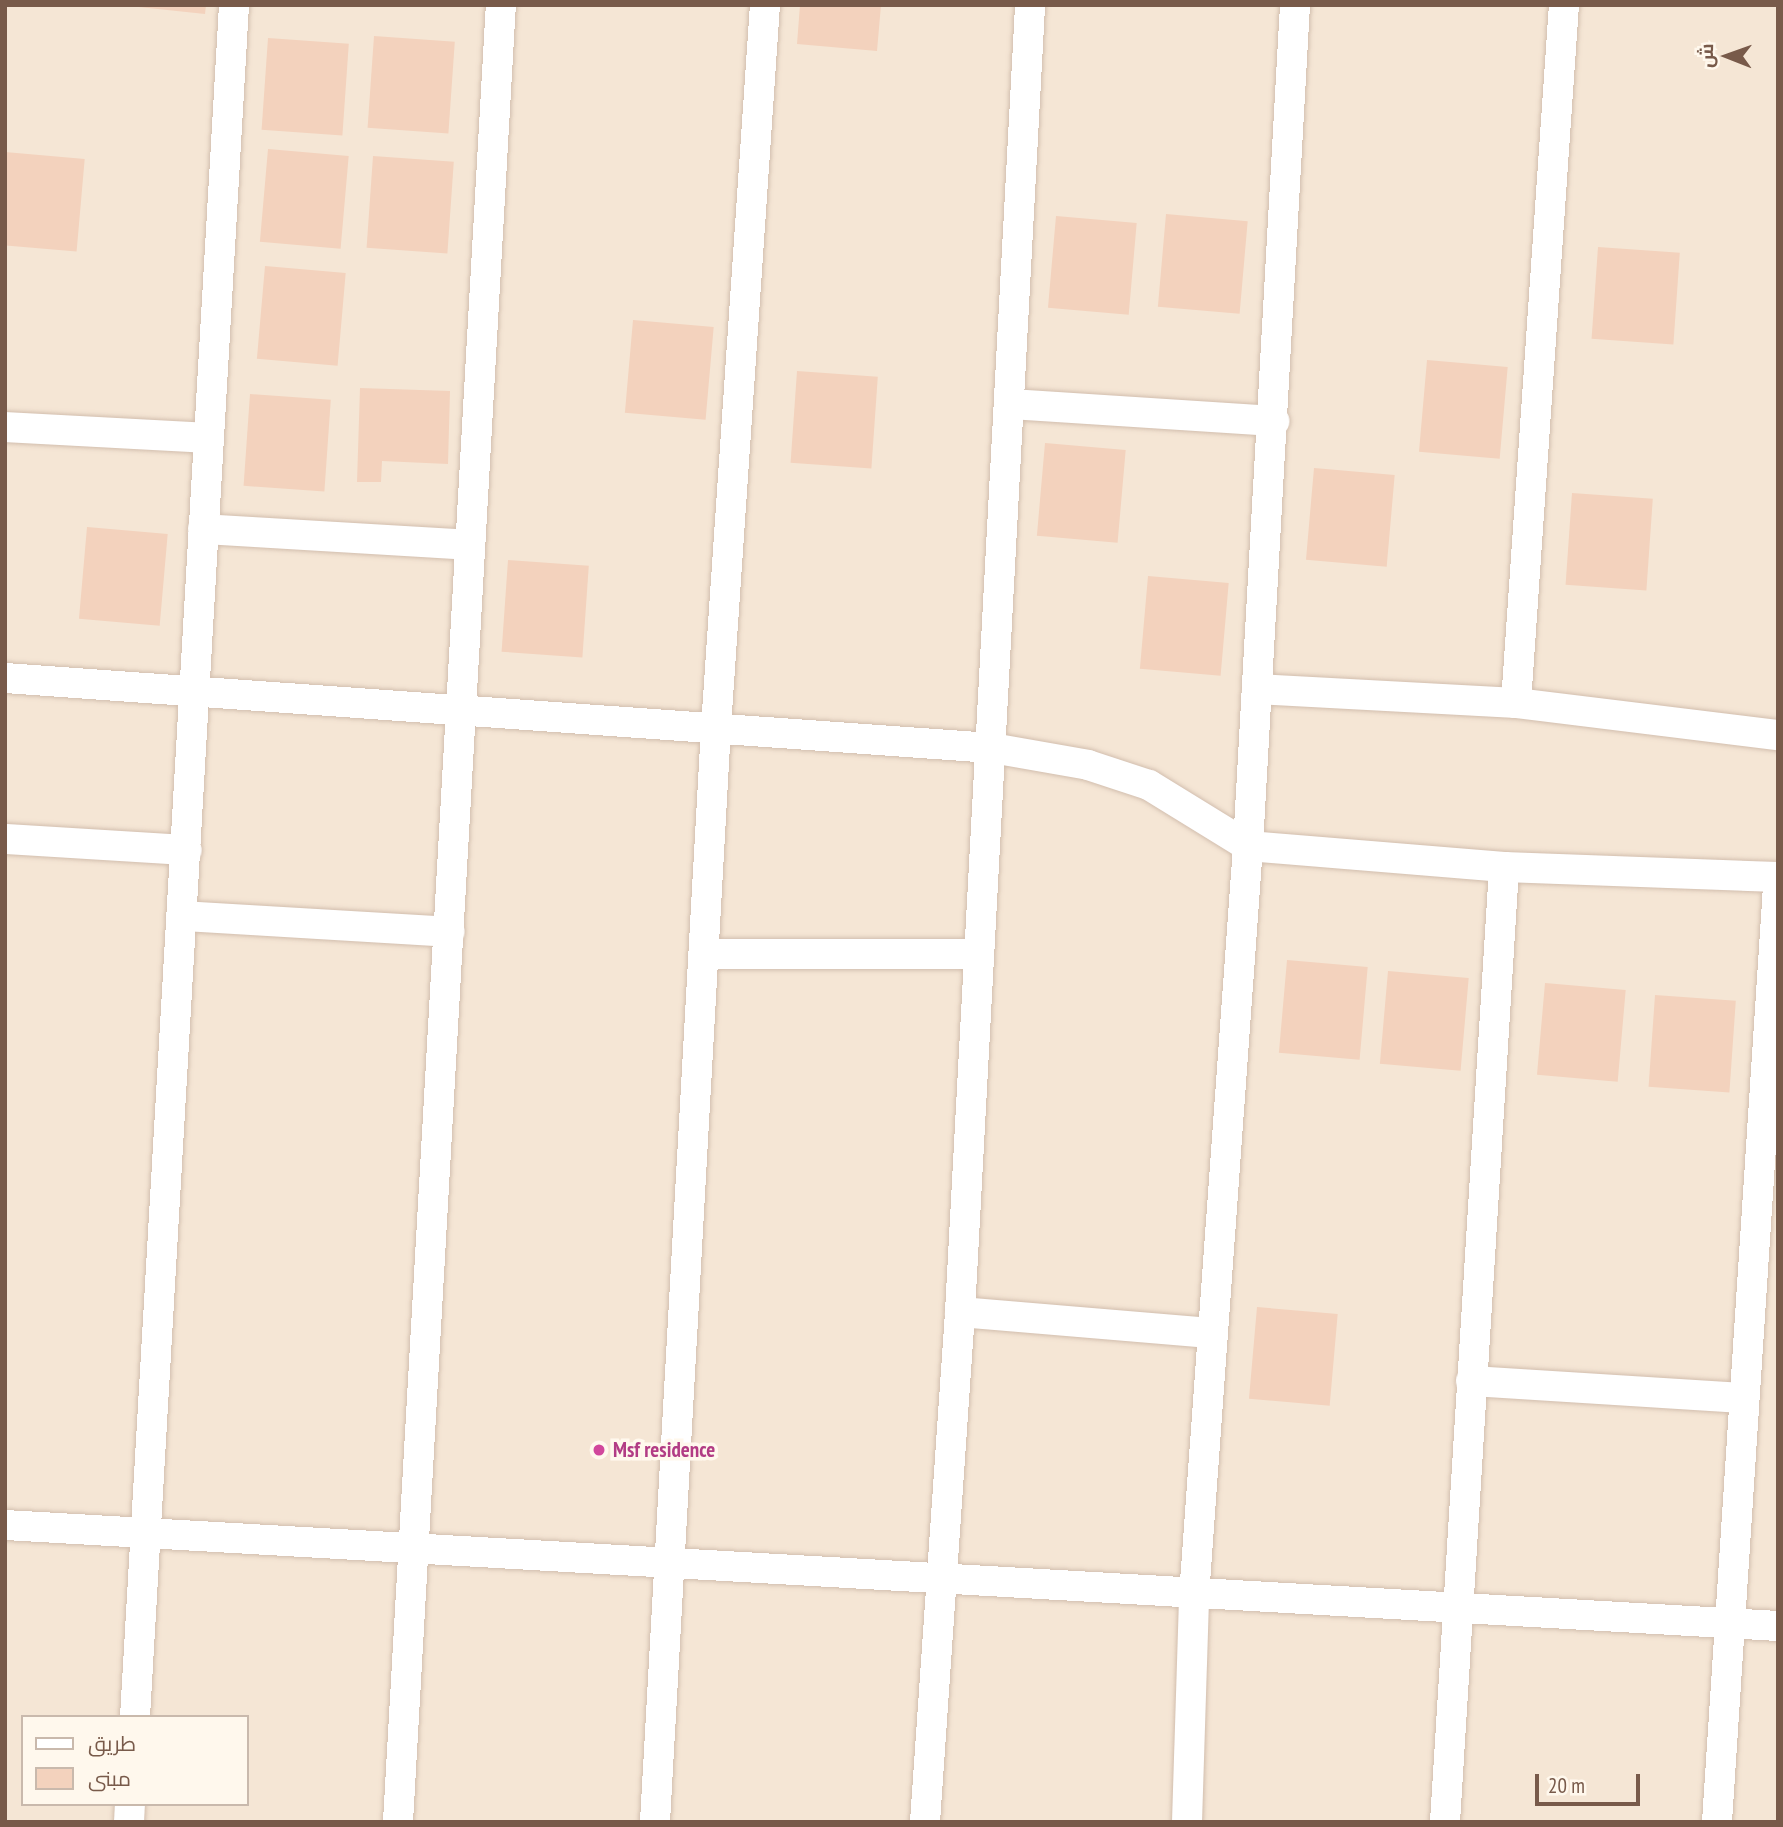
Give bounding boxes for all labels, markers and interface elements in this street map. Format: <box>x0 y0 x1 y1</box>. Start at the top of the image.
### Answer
north arrow <box>1692 21 1762 91</box>
text: ش <box>1694 43 1718 68</box>
place label: Msf residence <box>613 1437 715 1463</box>
marker: Msf residence <box>591 1442 607 1458</box>
legend <box>21 1715 248 1806</box>
text: طريق <box>88 1730 136 1757</box>
scale bar <box>1538 1760 1643 1804</box>
text: مبنى <box>88 1765 131 1792</box>
text: 20 m <box>1548 1772 1585 1799</box>

